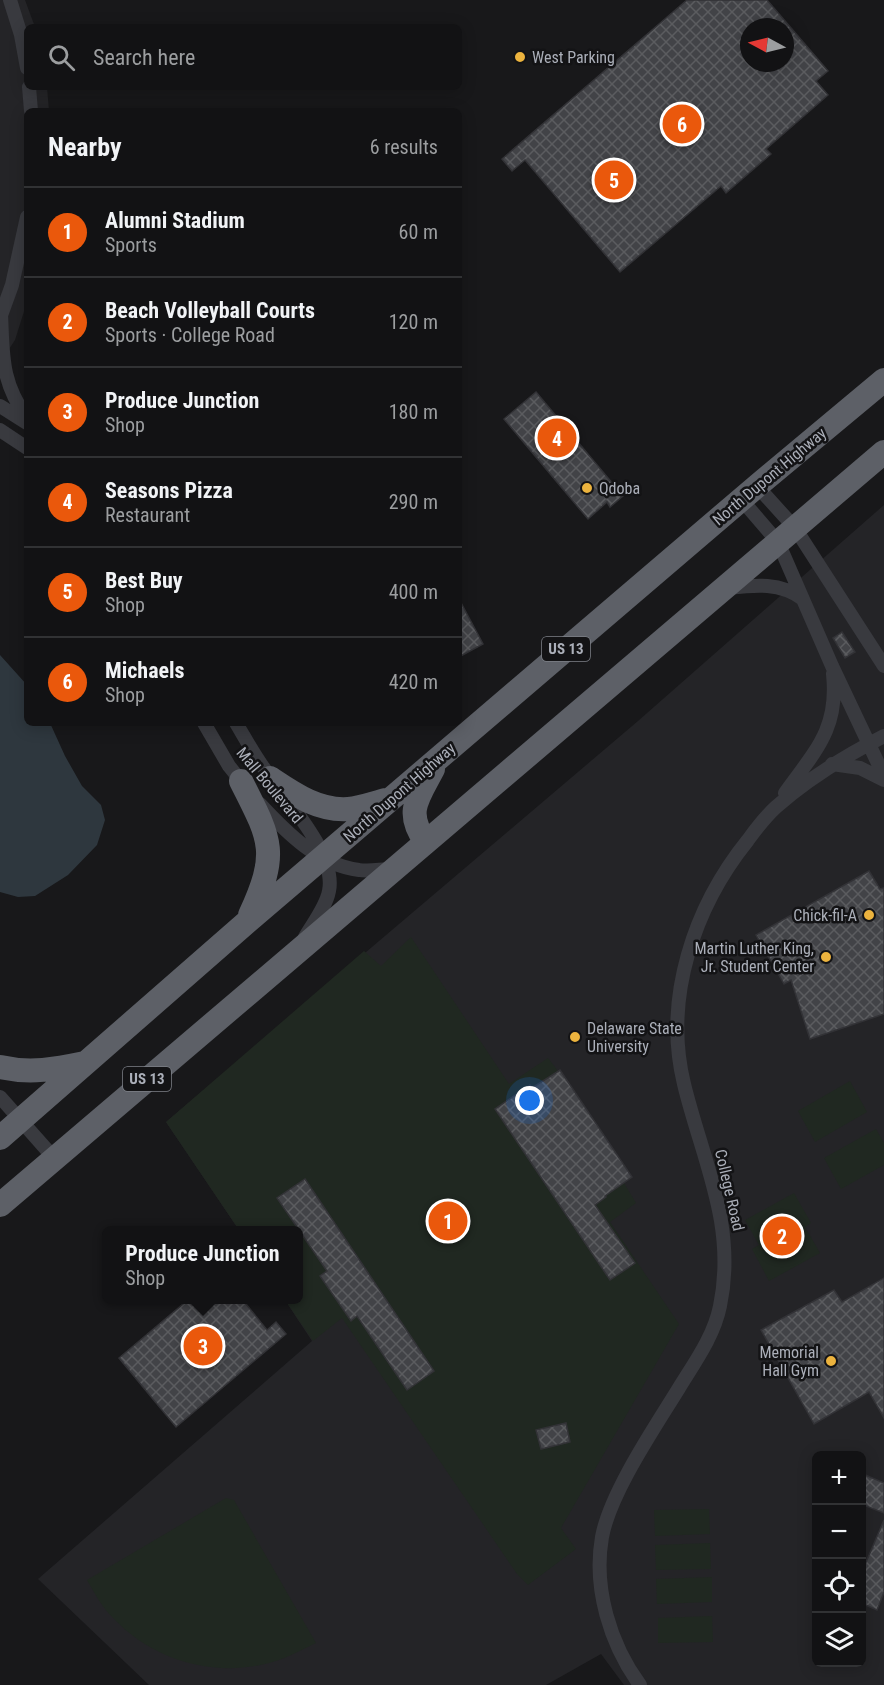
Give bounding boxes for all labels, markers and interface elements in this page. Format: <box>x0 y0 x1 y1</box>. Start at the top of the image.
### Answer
north arrow <box>740 18 794 72</box>
search box <box>24 24 462 90</box>
icon: search <box>45 41 78 74</box>
text: Search here <box>93 45 195 70</box>
place label: West Parking <box>532 48 615 67</box>
marker: West Parking <box>513 50 527 64</box>
pin: 6 <box>662 102 702 146</box>
text: Nearby <box>48 132 122 162</box>
text: 6 results <box>370 135 438 159</box>
pin: 5 <box>594 158 634 202</box>
text: Alumni Stadium <box>105 208 245 233</box>
text: 1 <box>62 220 73 244</box>
text: 60 m <box>399 220 438 244</box>
text: Sports <box>105 233 157 257</box>
text: Beach Volleyball Courts <box>105 298 315 323</box>
text: 2 <box>62 310 73 334</box>
text: 120 m <box>389 310 438 334</box>
text: Sports · College Road <box>105 323 275 347</box>
text: Produce Junction <box>105 388 259 413</box>
text: 3 <box>62 400 73 424</box>
text: 180 m <box>389 400 438 424</box>
text: Shop <box>105 413 145 437</box>
pin: 4 <box>538 416 576 460</box>
street label: North Dupont Highway <box>709 423 830 529</box>
text: Seasons Pizza <box>105 478 233 503</box>
place label: Qdoba <box>599 479 640 498</box>
marker: Qdoba <box>580 481 594 495</box>
text: 4 <box>62 490 73 514</box>
text: 290 m <box>389 490 438 514</box>
text: Restaurant <box>105 503 190 527</box>
text: Best Buy <box>105 568 183 593</box>
text: 5 <box>62 580 73 604</box>
text: 400 m <box>389 580 438 604</box>
text: Shop <box>105 593 145 617</box>
road number: US 13 <box>542 637 590 661</box>
text: Michaels <box>105 658 185 683</box>
text: 6 <box>62 670 73 694</box>
text: 420 m <box>389 670 438 694</box>
text: Shop <box>105 683 145 707</box>
street label: North Dupont Highway <box>339 738 459 846</box>
street label: Mall Boulevard <box>232 743 307 827</box>
place label: Chick-fil-A <box>793 906 857 925</box>
marker: Chick-fil-A <box>862 908 876 922</box>
place label: Martin Luther King, Jr. Student Center <box>694 939 814 976</box>
marker: Martin Luther King, Jr. Student Center <box>819 950 833 964</box>
place label: Delaware State University <box>587 1019 682 1056</box>
marker: Delaware State University <box>568 1030 582 1044</box>
road number: US 13 <box>123 1067 171 1091</box>
your location <box>515 1086 544 1115</box>
street label: College Road <box>711 1147 748 1233</box>
pin: 1 <box>428 1198 468 1244</box>
pin: 2 <box>762 1214 802 1258</box>
popup <box>102 1226 303 1304</box>
text: Produce Junction <box>125 1241 280 1266</box>
text: Shop <box>125 1266 165 1290</box>
pin: 3 <box>184 1324 222 1368</box>
place label: Memorial Hall Gym <box>759 1343 819 1380</box>
marker: Memorial Hall Gym <box>824 1354 838 1368</box>
map controls <box>812 1451 866 1667</box>
button: + <box>812 1451 866 1505</box>
button: − <box>812 1505 866 1559</box>
button: locate <box>812 1559 866 1613</box>
button: layers <box>812 1613 866 1667</box>

